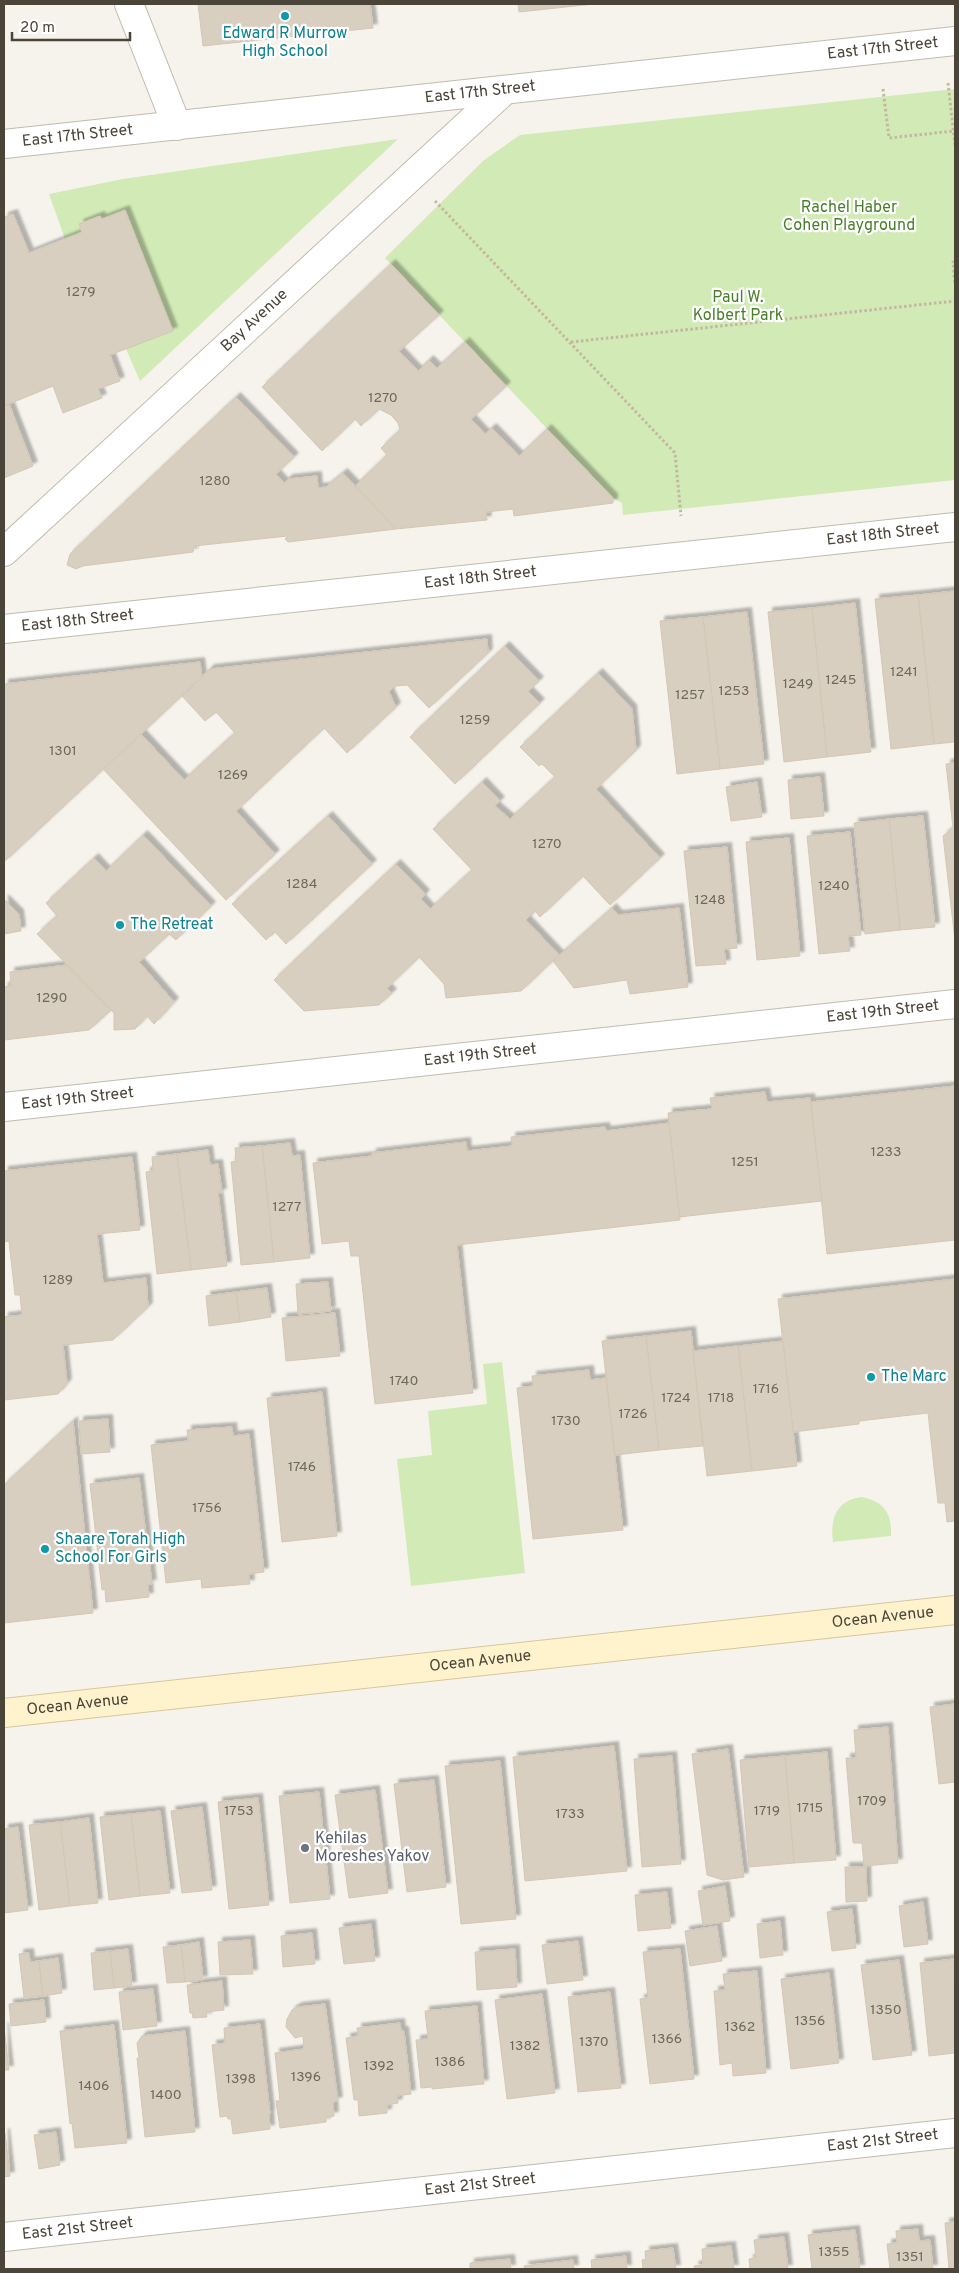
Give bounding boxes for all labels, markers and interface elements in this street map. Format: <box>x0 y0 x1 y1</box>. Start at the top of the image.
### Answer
scale bar <box>12 10 130 42</box>
marker: Edward R Murrow High School <box>279 10 291 22</box>
text: 20 m <box>20 19 55 38</box>
place label: Edward R Murrow High School <box>222 24 348 62</box>
street label: East 17th Street <box>826 33 939 65</box>
street label: East 17th Street <box>424 76 537 108</box>
street label: East 17th Street <box>21 120 134 152</box>
park label: Rachel Haber Cohen Playground <box>783 198 915 236</box>
house number: 1279 <box>66 284 96 301</box>
street label: Bay Avenue <box>217 285 292 357</box>
park label: Paul W. Kolbert Park <box>693 288 783 326</box>
house number: 1270 <box>368 390 398 407</box>
house number: 1280 <box>199 473 231 490</box>
street label: East 18th Street <box>826 519 940 551</box>
street label: East 18th Street <box>423 562 538 594</box>
street label: East 18th Street <box>20 605 135 637</box>
house number: 1241 <box>890 664 918 681</box>
house number: 1245 <box>825 672 857 689</box>
house number: 1249 <box>783 676 813 693</box>
house number: 1253 <box>719 683 749 700</box>
house number: 1257 <box>675 687 705 704</box>
house number: 1259 <box>460 712 490 729</box>
house number: 1301 <box>49 743 77 760</box>
house number: 1269 <box>218 767 248 784</box>
house number: 1270 <box>532 836 562 853</box>
house number: 1284 <box>286 876 318 893</box>
house number: 1240 <box>818 878 850 895</box>
house number: 1248 <box>695 892 725 909</box>
place label: The Retreat <box>130 915 214 935</box>
marker: The Retreat <box>114 919 126 931</box>
house number: 1290 <box>36 990 68 1007</box>
street label: East 19th Street <box>825 996 940 1028</box>
street label: East 19th Street <box>423 1039 538 1071</box>
street label: East 19th Street <box>20 1083 135 1115</box>
house number: 1233 <box>871 1144 901 1161</box>
house number: 1251 <box>731 1154 759 1171</box>
house number: 1277 <box>273 1199 301 1216</box>
house number: 1289 <box>43 1272 73 1289</box>
place label: The Marc <box>881 1367 947 1387</box>
marker: The Marc <box>865 1371 877 1383</box>
house number: 1740 <box>390 1373 418 1390</box>
house number: 1716 <box>753 1381 779 1398</box>
house number: 1724 <box>661 1390 691 1407</box>
house number: 1718 <box>708 1390 734 1407</box>
house number: 1726 <box>618 1406 648 1423</box>
house number: 1730 <box>551 1413 581 1430</box>
house number: 1746 <box>288 1459 316 1476</box>
house number: 1756 <box>192 1500 222 1517</box>
place label: Shaare Torah High School For Girls <box>55 1530 185 1568</box>
marker: Shaare Torah High School For Girls <box>39 1543 51 1555</box>
street label: Ocean Avenue <box>831 1602 935 1633</box>
street label: Ocean Avenue <box>428 1646 532 1677</box>
street label: Ocean Avenue <box>26 1690 130 1720</box>
house number: 1709 <box>857 1793 887 1810</box>
house number: 1715 <box>797 1800 823 1817</box>
house number: 1753 <box>224 1803 254 1820</box>
house number: 1719 <box>754 1803 780 1820</box>
house number: 1733 <box>555 1806 585 1823</box>
place label: Kehilas Moreshes Yakov <box>315 1829 429 1867</box>
marker: Kehilas Moreshes Yakov <box>299 1842 311 1854</box>
house number: 1350 <box>870 2002 902 2019</box>
house number: 1356 <box>795 2013 825 2030</box>
house number: 1362 <box>725 2019 755 2036</box>
house number: 1366 <box>652 2031 682 2048</box>
house number: 1370 <box>579 2034 609 2051</box>
house number: 1382 <box>510 2038 540 2055</box>
house number: 1386 <box>435 2054 465 2071</box>
house number: 1392 <box>364 2058 394 2075</box>
house number: 1396 <box>291 2069 321 2086</box>
house number: 1398 <box>226 2071 256 2088</box>
house number: 1406 <box>79 2078 109 2095</box>
house number: 1400 <box>150 2087 182 2104</box>
street label: East 21st Street <box>826 2125 939 2157</box>
street label: East 21st Street <box>423 2169 537 2201</box>
street label: East 21st Street <box>21 2213 134 2245</box>
house number: 1355 <box>818 2244 850 2261</box>
house number: 1351 <box>896 2249 924 2266</box>

